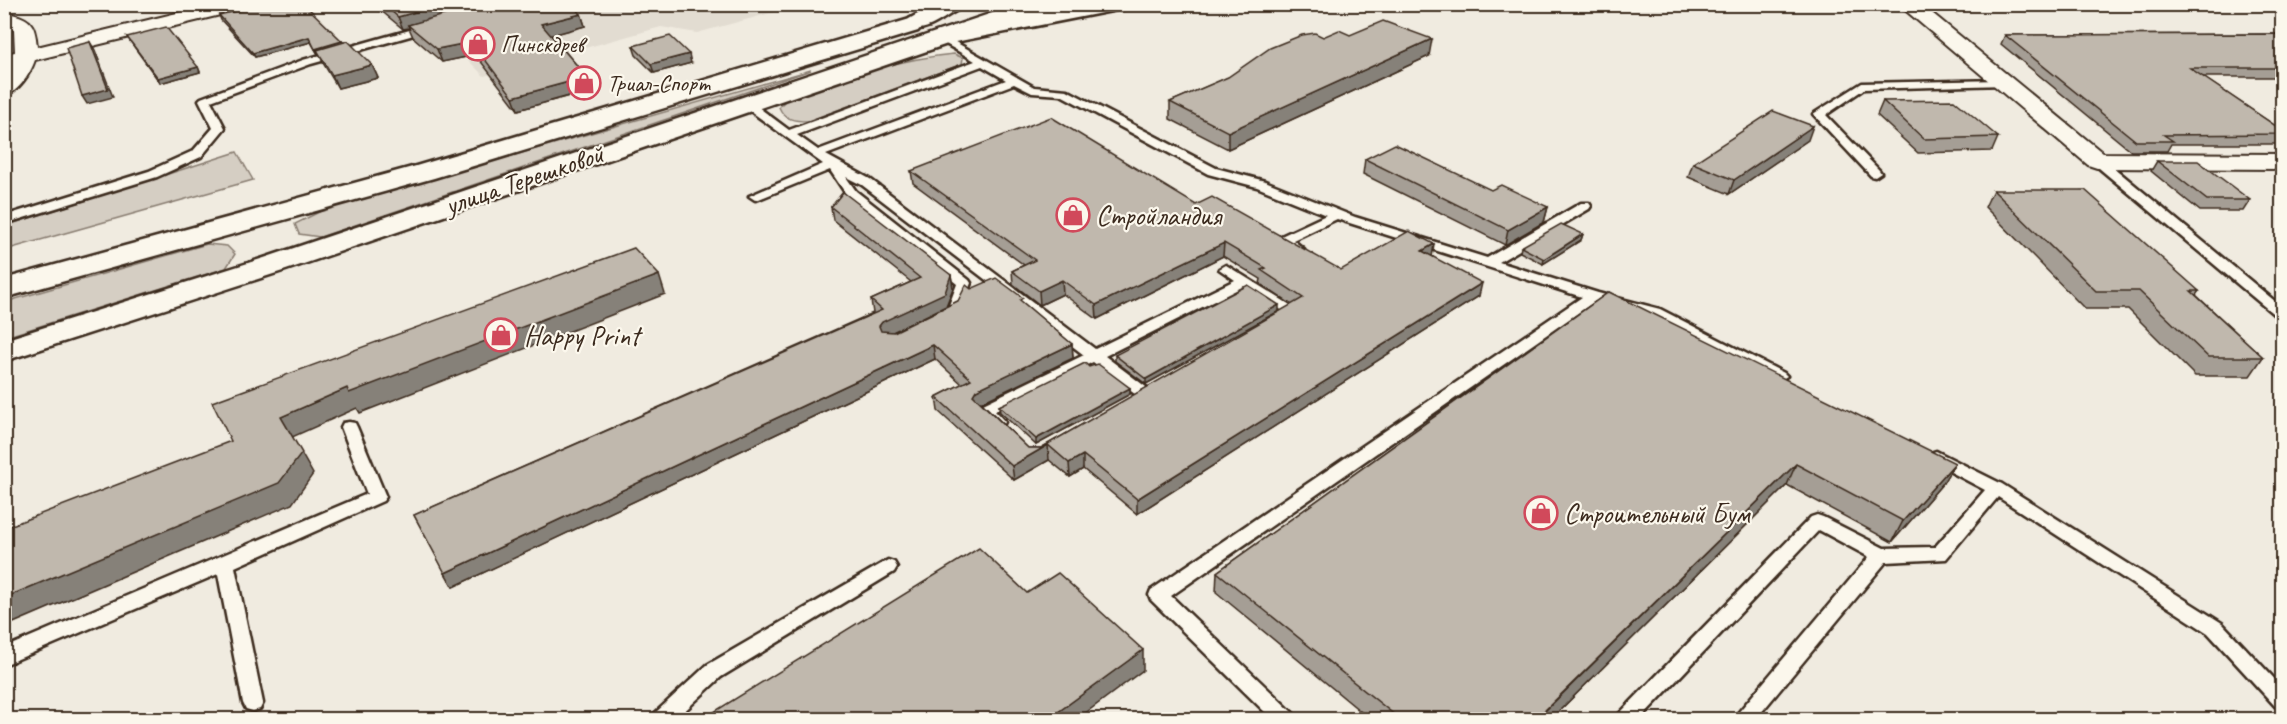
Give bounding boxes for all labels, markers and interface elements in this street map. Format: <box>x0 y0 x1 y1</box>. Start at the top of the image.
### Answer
shop icon: Пинскдрев <box>460 26 496 62</box>
place label: Пинскдрев <box>501 29 588 59</box>
shop icon: Триал-Спорт <box>566 65 602 101</box>
place label: Триал-Спорт <box>607 68 711 98</box>
street label: улица Терешковой <box>438 135 609 223</box>
shop icon: Стройландия <box>1055 197 1091 233</box>
place label: Стройландия <box>1096 198 1223 233</box>
shop icon: Happy Print <box>483 317 519 353</box>
place label: Happy Print <box>524 318 643 353</box>
shop icon: Строительный Бум <box>1523 495 1559 531</box>
place label: Строительный Бум <box>1564 496 1751 531</box>

